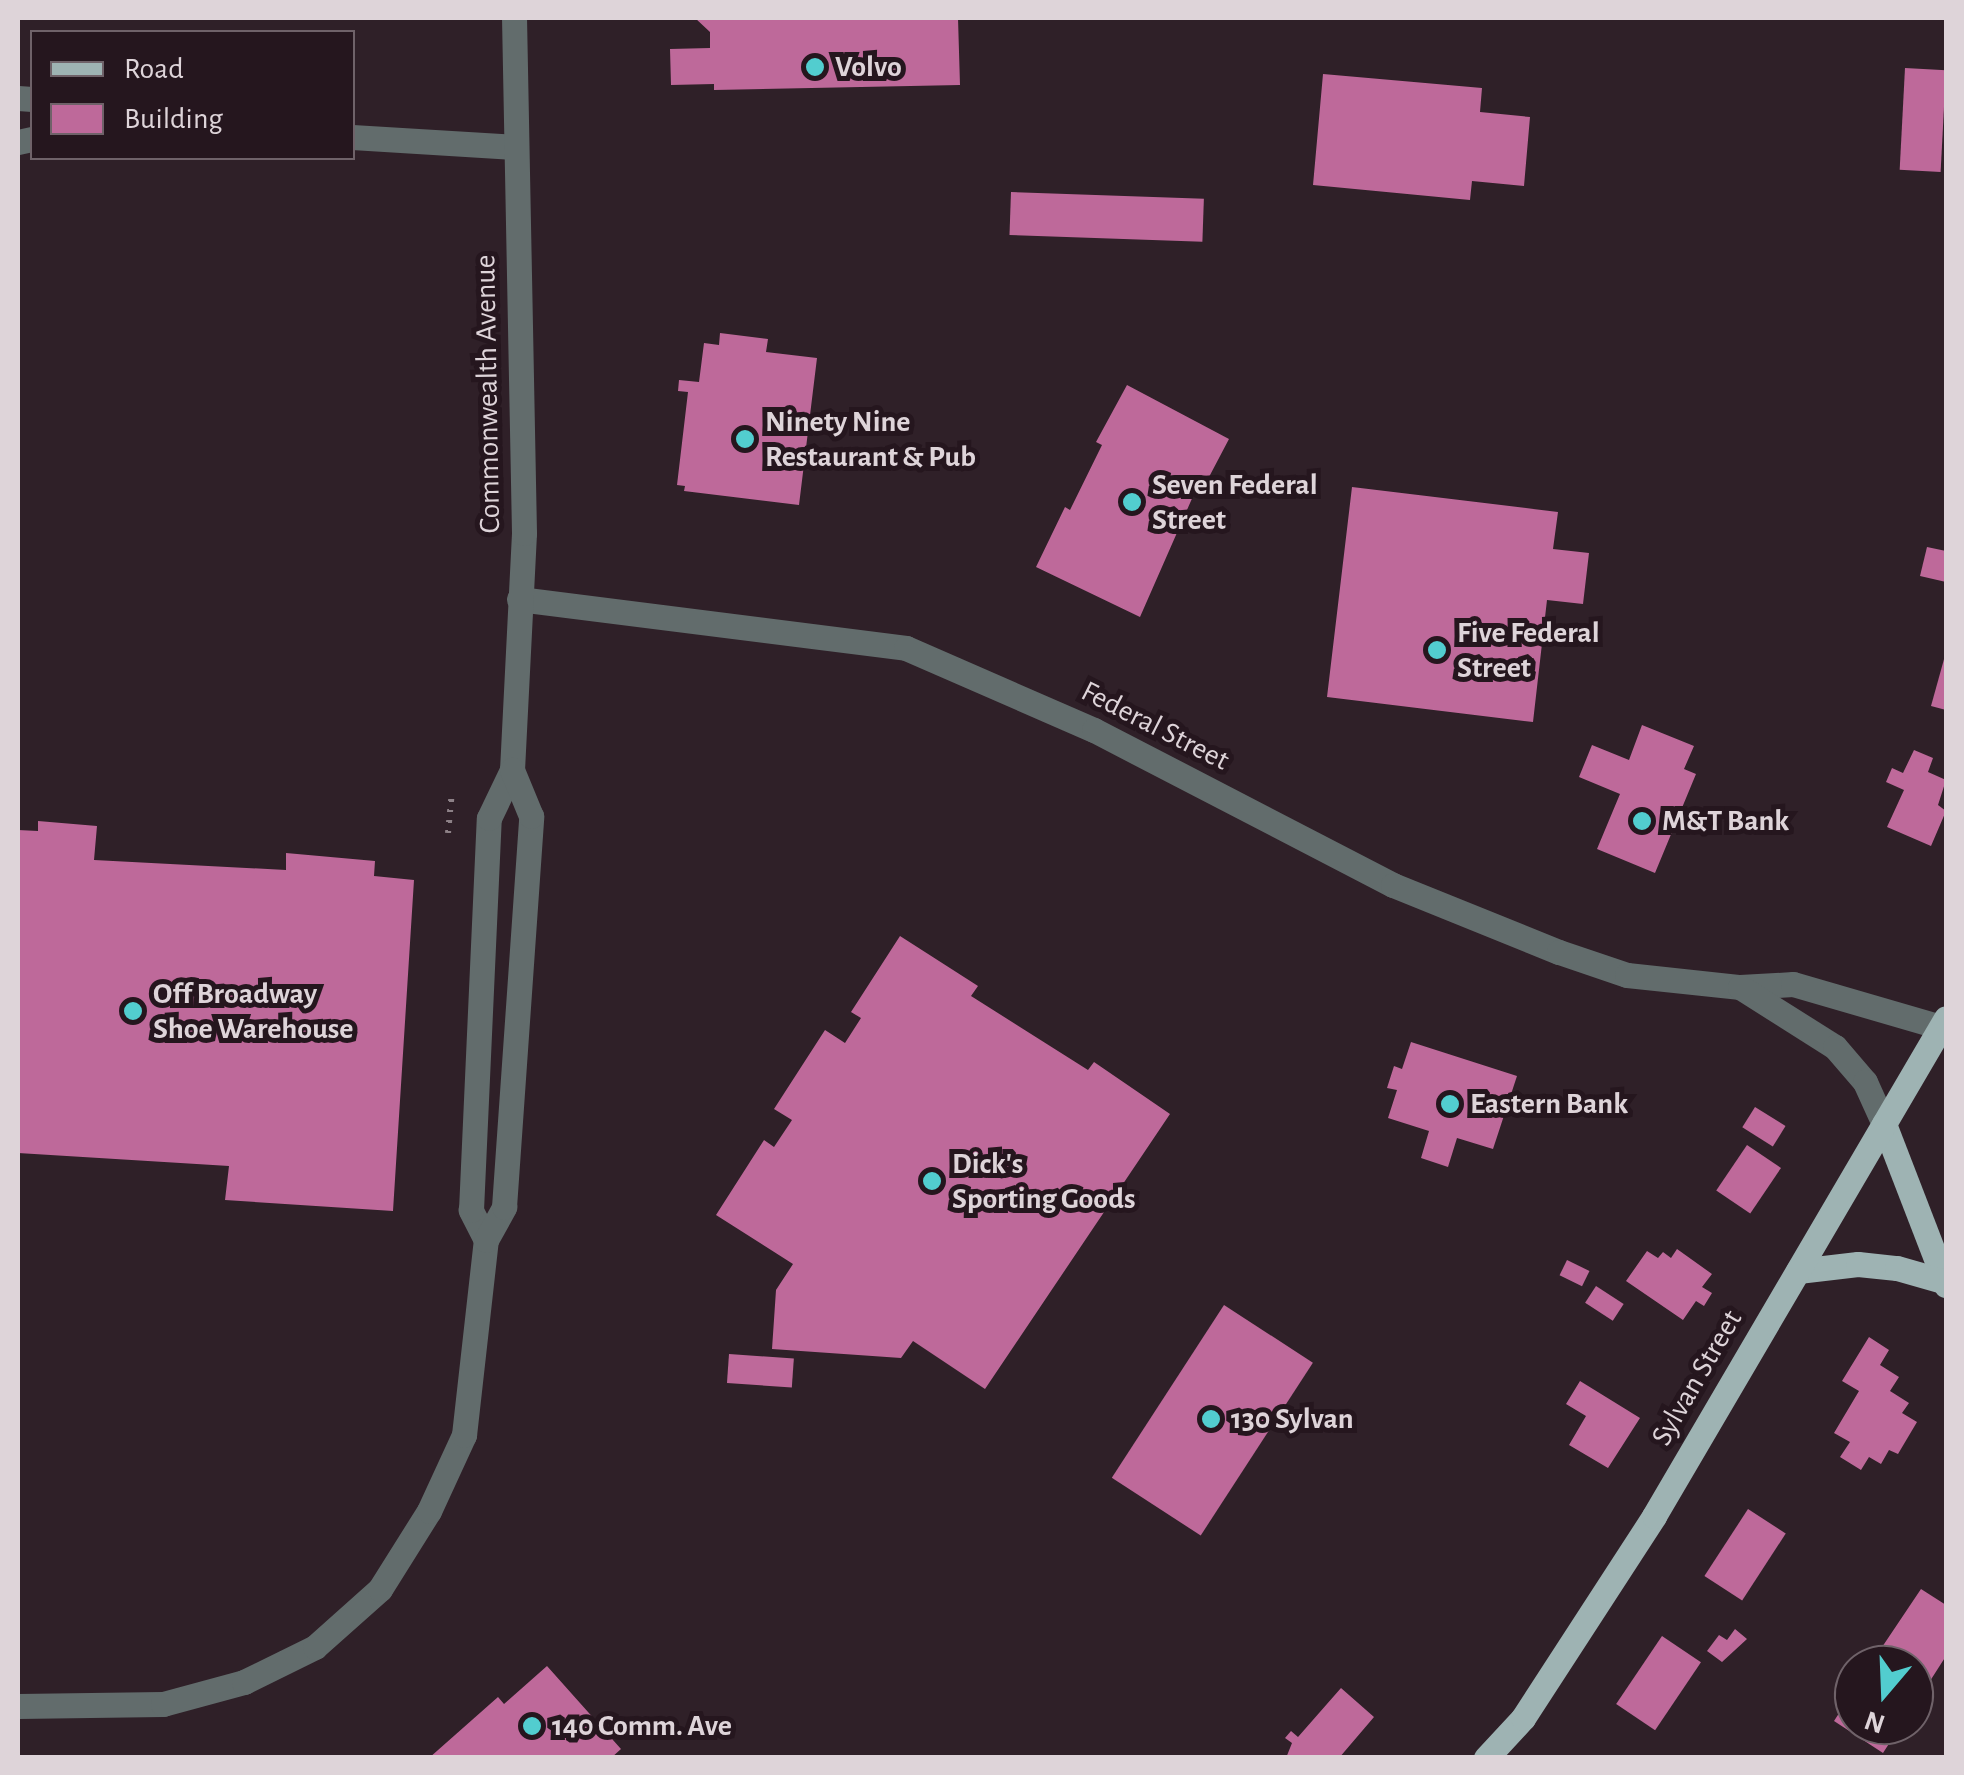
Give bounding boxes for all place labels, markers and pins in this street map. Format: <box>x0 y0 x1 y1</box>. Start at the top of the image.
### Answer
place label: Volvo <box>835 49 902 85</box>
marker: Volvo <box>804 56 826 78</box>
place label: Ninety Nine Restaurant & Pub <box>765 404 976 474</box>
marker: Ninety Nine Restaurant & Pub <box>734 428 756 450</box>
place label: Seven Federal Street <box>1152 467 1318 538</box>
marker: Seven Federal Street <box>1121 491 1143 513</box>
place label: Five Federal Street <box>1457 615 1600 686</box>
marker: Five Federal Street <box>1426 639 1448 661</box>
place label: M&T Bank <box>1662 803 1789 839</box>
marker: M&T Bank <box>1631 810 1653 832</box>
place label: Off Broadway Shoe Warehouse <box>153 976 354 1046</box>
marker: Off Broadway Shoe Warehouse <box>122 1000 144 1022</box>
place label: Eastern Bank <box>1470 1086 1628 1122</box>
marker: Eastern Bank <box>1439 1093 1461 1115</box>
place label: Dick's Sporting Goods <box>952 1146 1135 1216</box>
marker: Dick's Sporting Goods <box>921 1170 943 1192</box>
place label: 130 Sylvan <box>1231 1401 1354 1437</box>
marker: 130 Sylvan <box>1200 1408 1222 1430</box>
place label: 140 Comm. Ave <box>552 1708 732 1744</box>
marker: 140 Comm. Ave <box>521 1715 543 1737</box>

